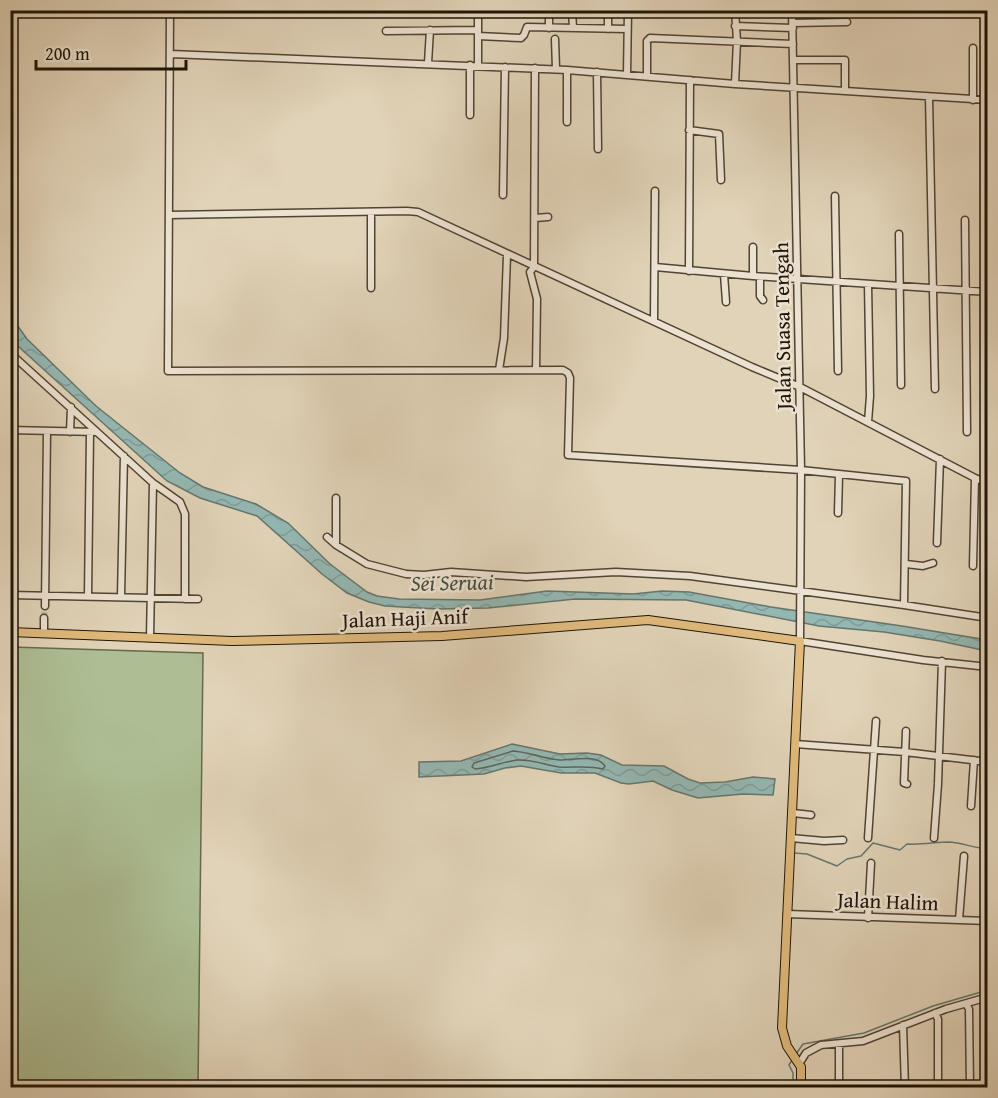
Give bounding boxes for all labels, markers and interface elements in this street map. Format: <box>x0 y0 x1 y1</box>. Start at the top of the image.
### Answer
scale bar <box>36 33 186 71</box>
text: 200 m <box>45 40 90 67</box>
street label: Jalan Suasa Tengah <box>765 242 799 413</box>
water label: Sei Seruai <box>410 565 494 599</box>
street label: Jalan Haji Anif <box>339 600 471 636</box>
street label: Jalan Halim <box>834 884 939 918</box>

